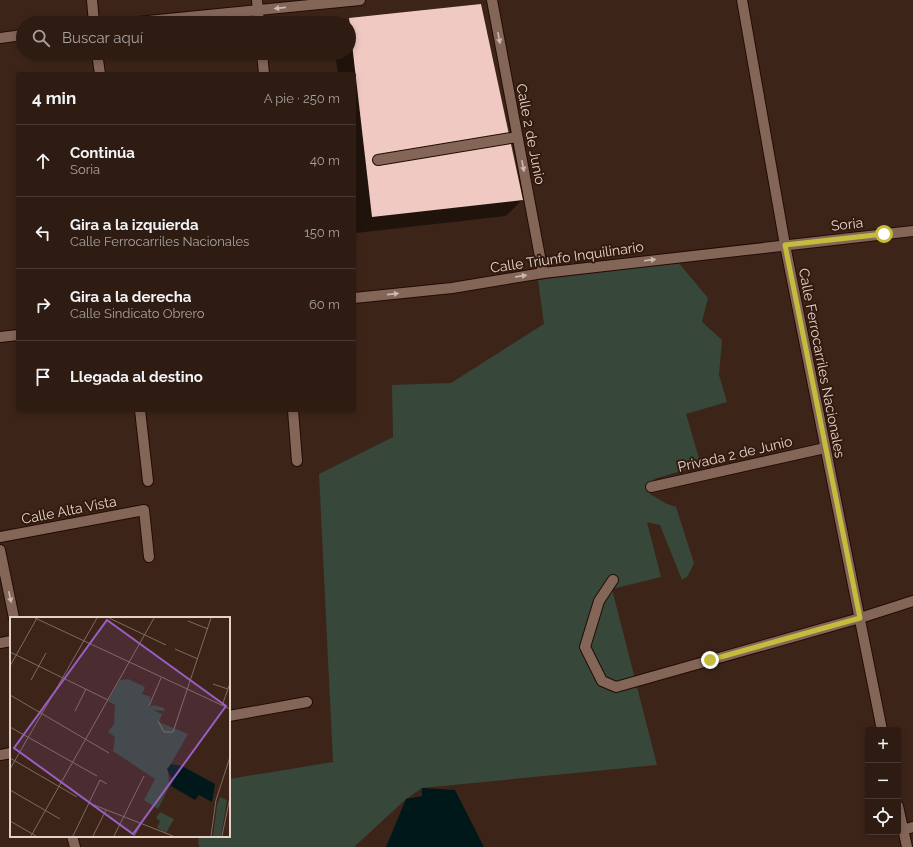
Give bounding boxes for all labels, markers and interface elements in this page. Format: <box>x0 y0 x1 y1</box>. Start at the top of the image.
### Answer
one-way arrow <box>274 5 286 11</box>
search box <box>16 16 356 60</box>
icon: search <box>30 27 52 49</box>
text: Buscar aquí <box>62 29 143 47</box>
one-way arrow <box>496 32 502 44</box>
street label: Calle 2 de Junio <box>513 82 549 186</box>
text: 4 min <box>32 88 76 108</box>
text: A pie · 250 m <box>264 91 340 106</box>
text: Continúa <box>70 144 135 162</box>
icon: ahead <box>32 150 54 172</box>
text: 40 m <box>310 153 340 168</box>
one-way arrow <box>520 160 526 172</box>
text: Soria <box>70 162 100 177</box>
street label: Soria <box>830 214 864 234</box>
text: Gira a la izquierda <box>70 216 199 234</box>
icon: left <box>32 222 54 244</box>
text: 150 m <box>304 225 340 240</box>
route start <box>875 225 893 243</box>
text: Calle Ferrocarriles Nacionales <box>70 234 249 249</box>
street label: Calle Triunfo Inquilinario <box>489 238 645 276</box>
one-way arrow <box>644 257 657 263</box>
street label: Calle Ferrocarriles Nacionales <box>796 267 848 460</box>
one-way arrow <box>515 273 528 279</box>
text: Gira a la derecha <box>70 288 191 306</box>
one-way arrow <box>387 291 399 297</box>
icon: right <box>32 294 54 316</box>
text: 60 m <box>309 297 340 312</box>
text: Calle Sindicato Obrero <box>70 306 205 321</box>
icon: arrive <box>32 366 54 388</box>
text: Llegada al destino <box>70 368 203 386</box>
street label: Privada 2 de Junio <box>676 433 794 475</box>
street label: Calle Alta Vista <box>20 493 118 527</box>
one-way arrow <box>7 591 13 604</box>
inset map <box>10 617 230 837</box>
route end <box>701 651 719 669</box>
map controls <box>865 727 901 835</box>
button: + <box>865 727 901 763</box>
button: − <box>865 763 901 799</box>
button: locate <box>865 799 901 835</box>

